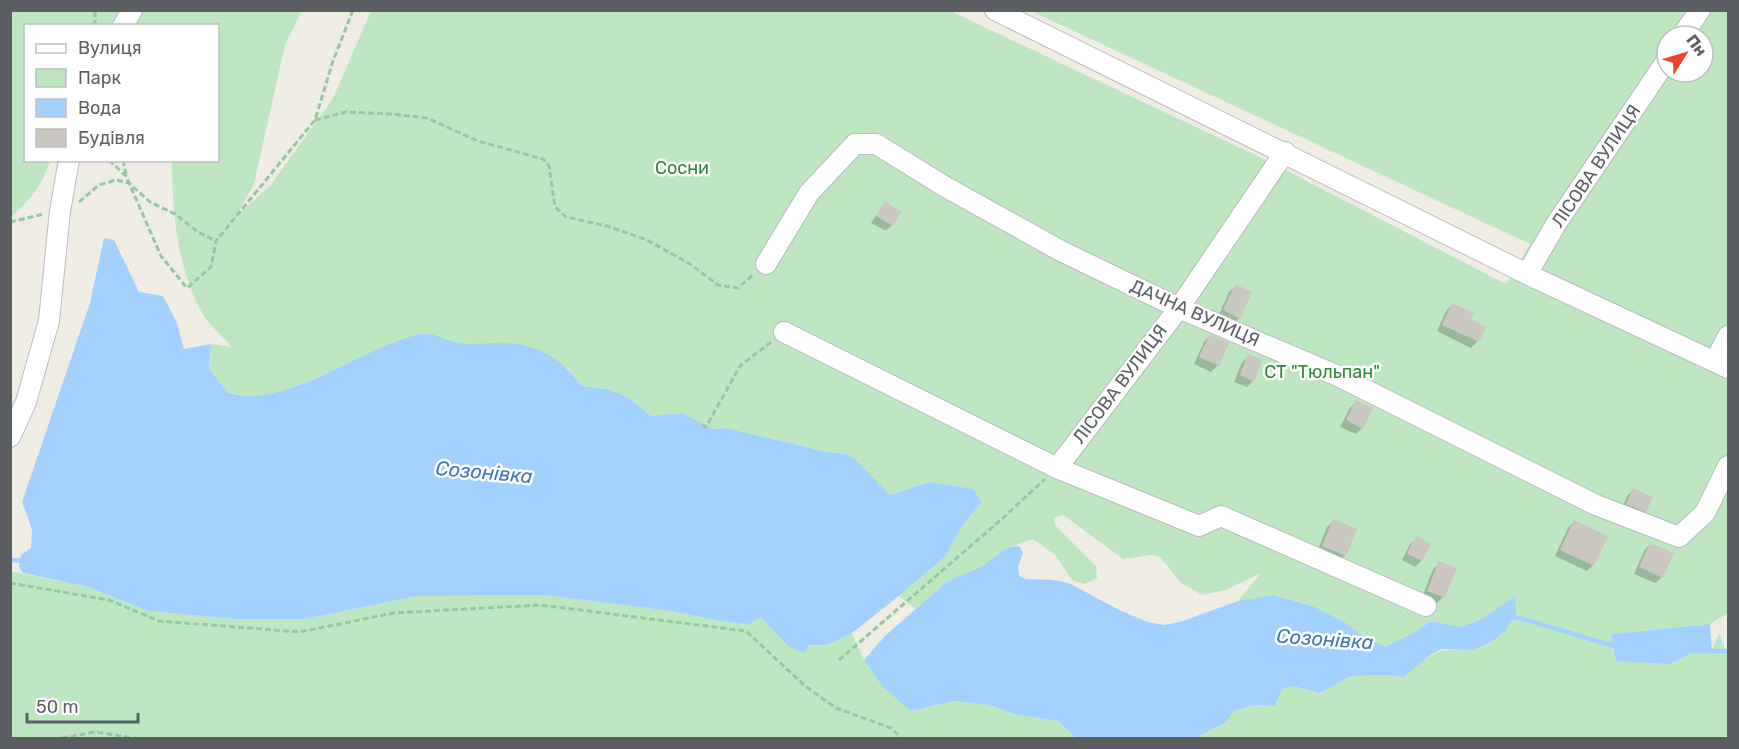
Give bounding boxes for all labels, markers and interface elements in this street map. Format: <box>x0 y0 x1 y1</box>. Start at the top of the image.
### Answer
legend <box>24 24 219 162</box>
north arrow <box>1655 24 1715 84</box>
text: Пн <box>1682 31 1711 60</box>
text: Вулиця <box>78 37 142 59</box>
text: Парк <box>78 67 122 89</box>
text: Вода <box>78 97 121 119</box>
street label: ЛІСОВА ВУЛИЦЯ <box>1547 100 1645 232</box>
text: Будівля <box>78 127 145 149</box>
park label: Сосни <box>655 157 709 179</box>
street label: ДАЧНА ВУЛИЦЯ <box>1127 275 1263 351</box>
street label: ЛІСОВА ВУЛИЦЯ <box>1068 320 1172 448</box>
park label: СТ "Тюльпан" <box>1264 361 1380 383</box>
water label: Созонівка <box>435 456 534 488</box>
water label: Созонівка <box>1276 624 1375 654</box>
scale bar <box>27 686 138 724</box>
text: 50 m <box>36 696 79 718</box>

